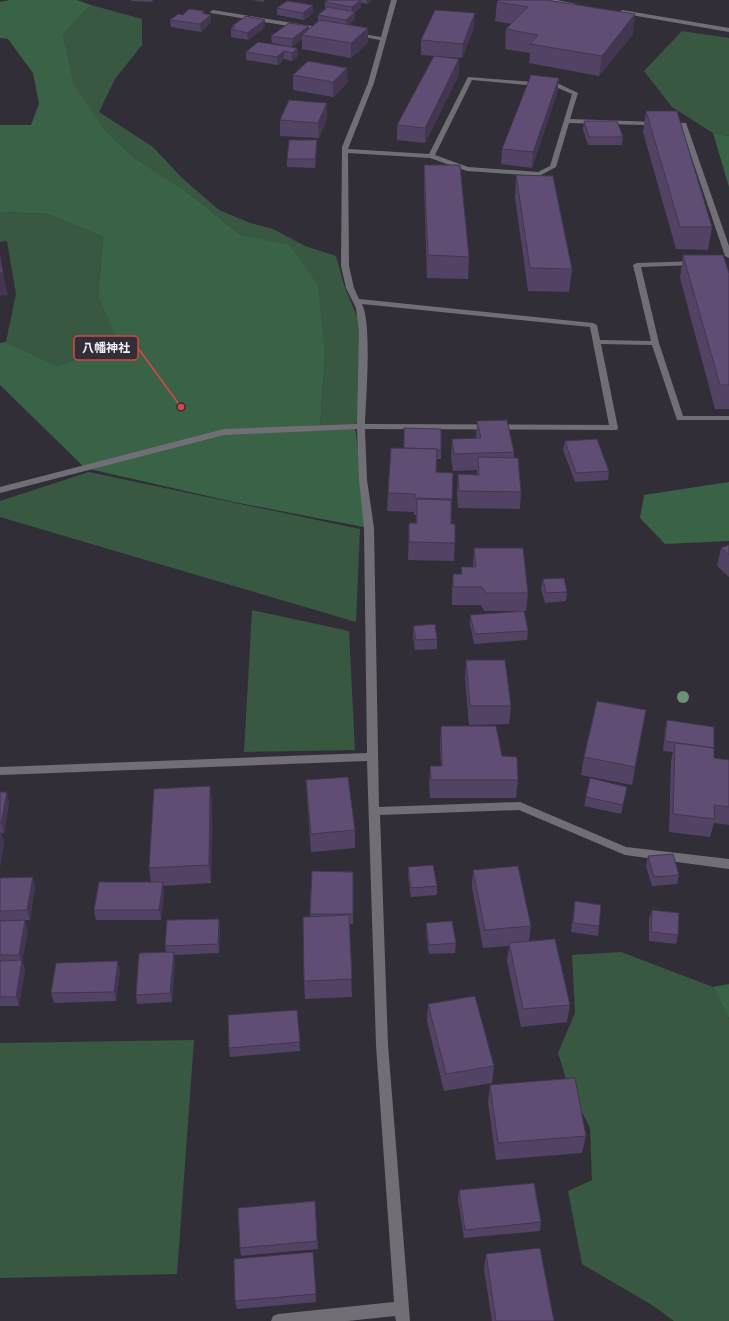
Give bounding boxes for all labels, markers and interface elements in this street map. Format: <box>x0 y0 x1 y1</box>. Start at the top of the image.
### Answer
callout: 八幡神社 <box>74 336 138 360</box>
text: 八幡神社 <box>82 341 130 355</box>

